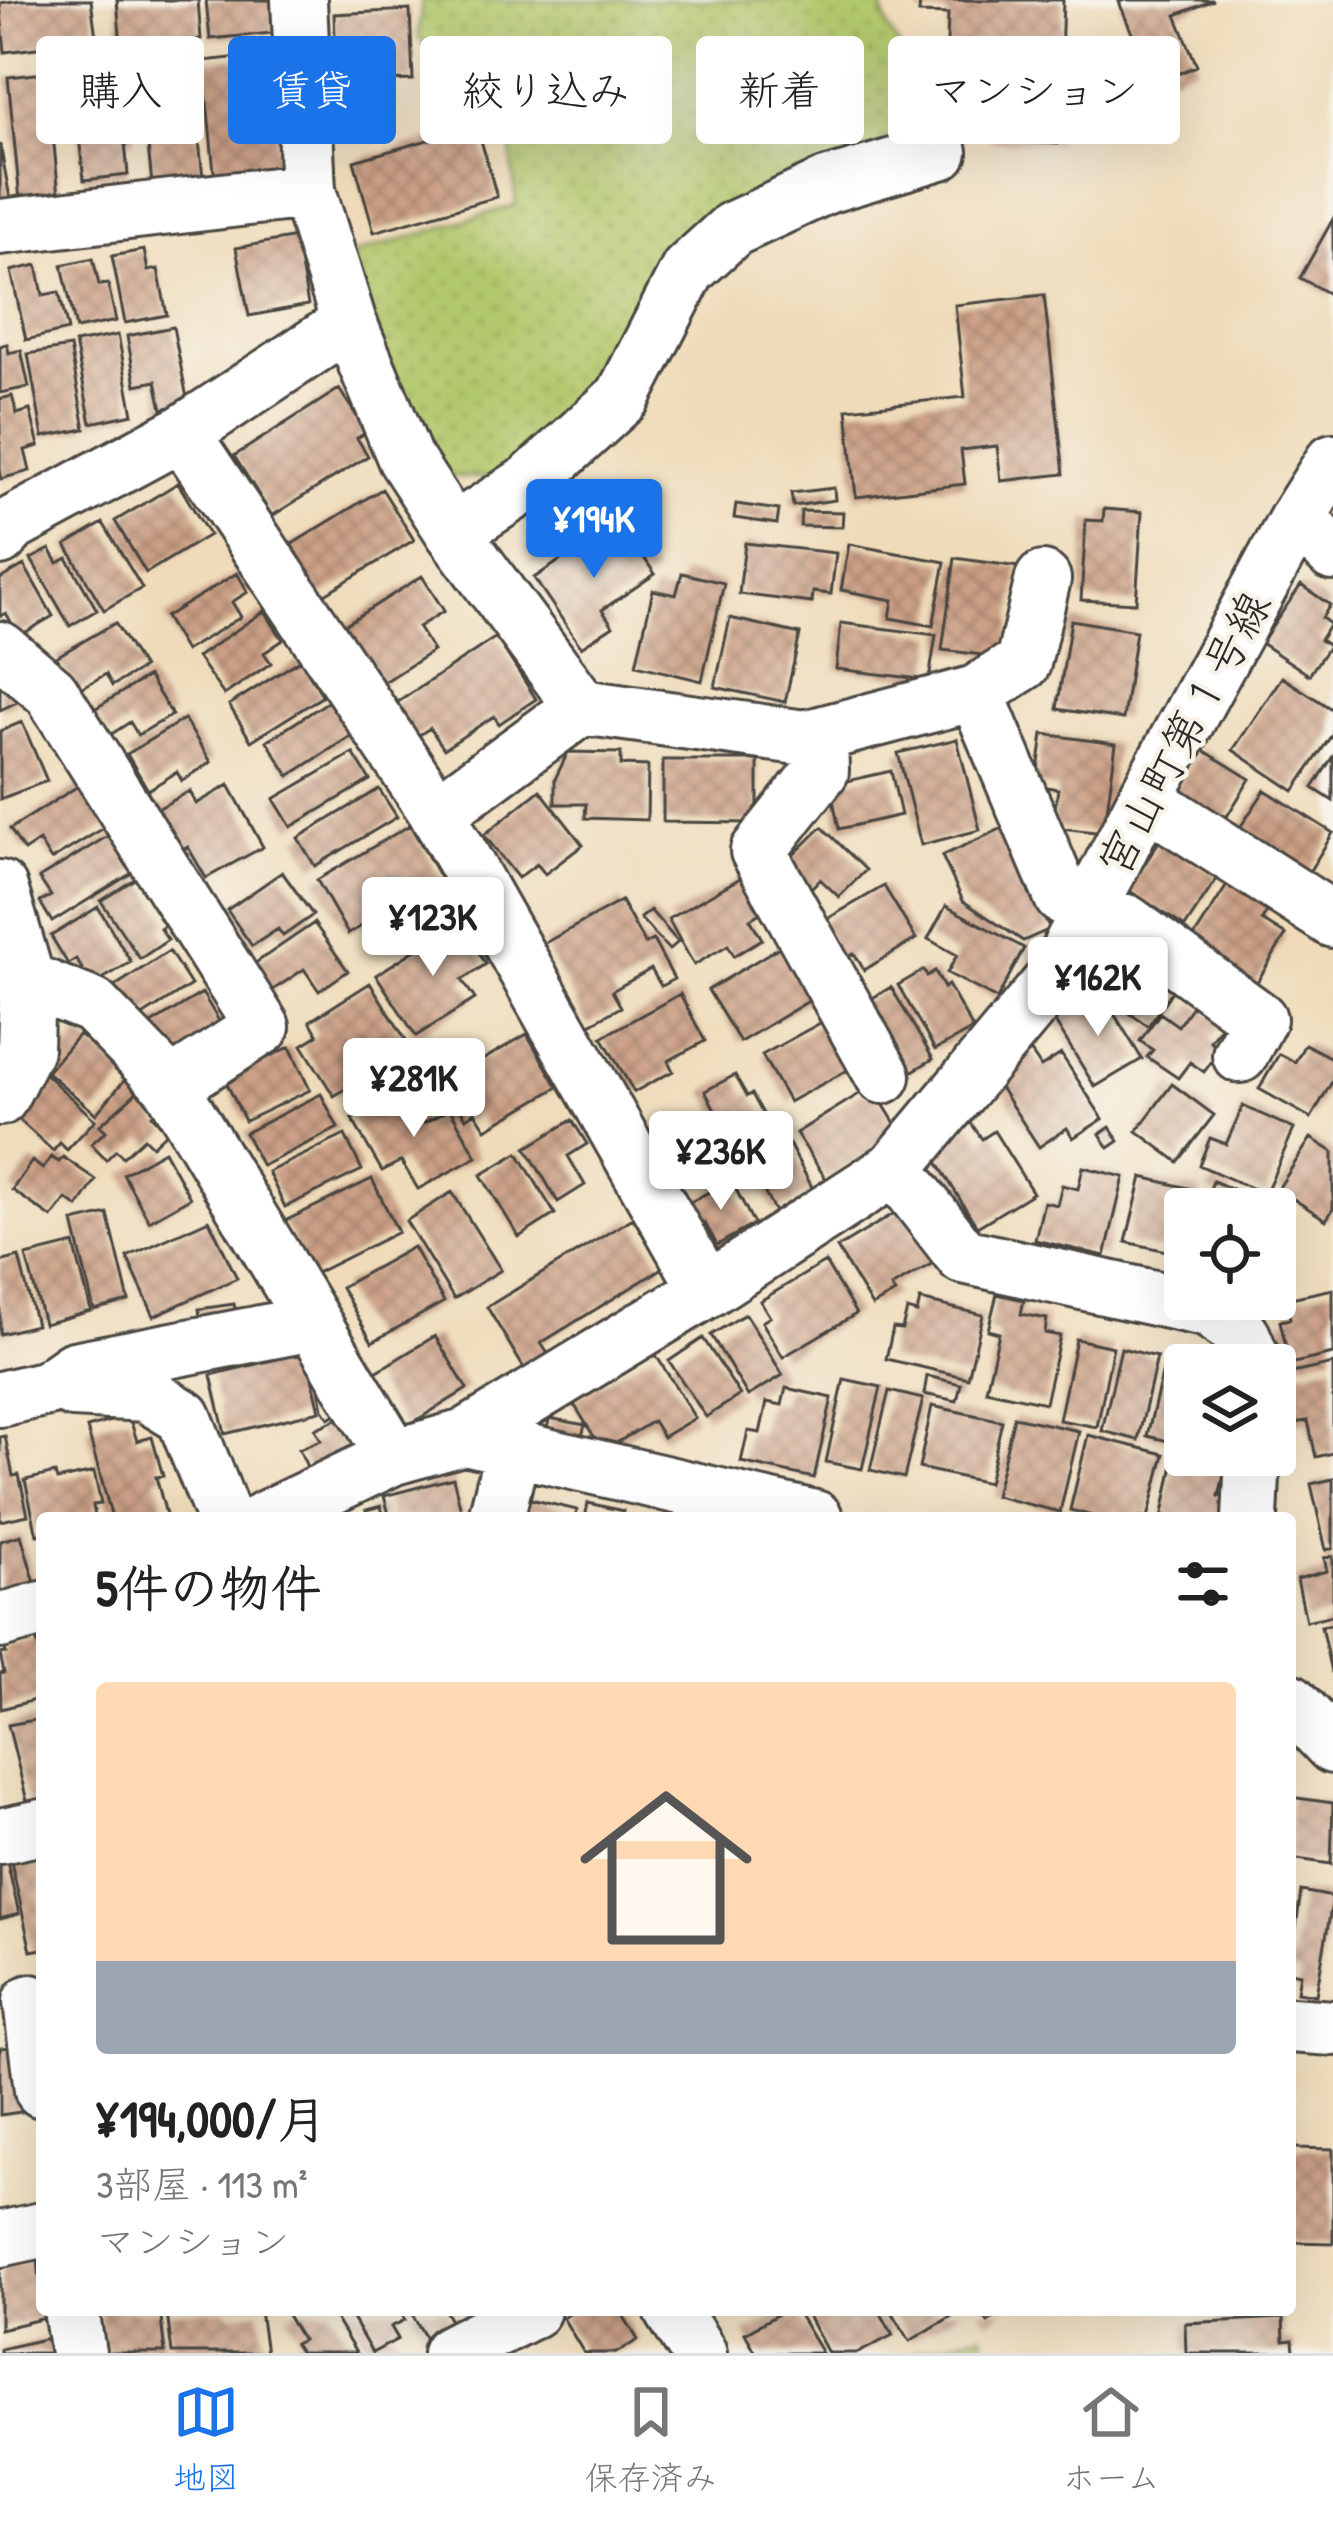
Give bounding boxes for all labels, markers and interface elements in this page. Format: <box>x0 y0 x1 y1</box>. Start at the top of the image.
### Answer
chip: 購入 <box>36 36 204 144</box>
chip: 賃貸 <box>228 36 396 144</box>
chip: 絞り込み <box>420 36 672 144</box>
chip: 新着 <box>696 36 864 144</box>
chip: マンション <box>888 36 1180 144</box>
pin: ¥194K <box>510 479 678 581</box>
text: ¥194K <box>553 491 635 544</box>
street label: 宮山町第１号線 <box>1082 580 1284 886</box>
pin: ¥123K <box>349 877 517 979</box>
text: ¥123K <box>389 889 477 942</box>
pin: ¥162K <box>1014 937 1182 1039</box>
text: ¥162K <box>1055 949 1141 1002</box>
pin: ¥281K <box>330 1038 498 1140</box>
text: ¥281K <box>370 1050 458 1103</box>
pin: ¥236K <box>637 1111 805 1213</box>
text: ¥236K <box>676 1123 766 1176</box>
map controls <box>1164 1188 1296 1476</box>
button: locate <box>1164 1188 1296 1320</box>
button: layers <box>1164 1344 1296 1476</box>
icon: filters <box>1170 1551 1236 1617</box>
text: 5件の物件 <box>96 1553 322 1622</box>
icon: home <box>558 1760 774 1976</box>
text: ¥194,000/月 <box>96 2084 327 2153</box>
text: 3部屋 · 113 m² <box>96 2157 307 2210</box>
text: マンション <box>96 2214 289 2267</box>
tab: 地図 <box>173 2379 239 2499</box>
tab: 保存済み <box>585 2379 717 2499</box>
tab: ホーム <box>1062 2379 1160 2499</box>

